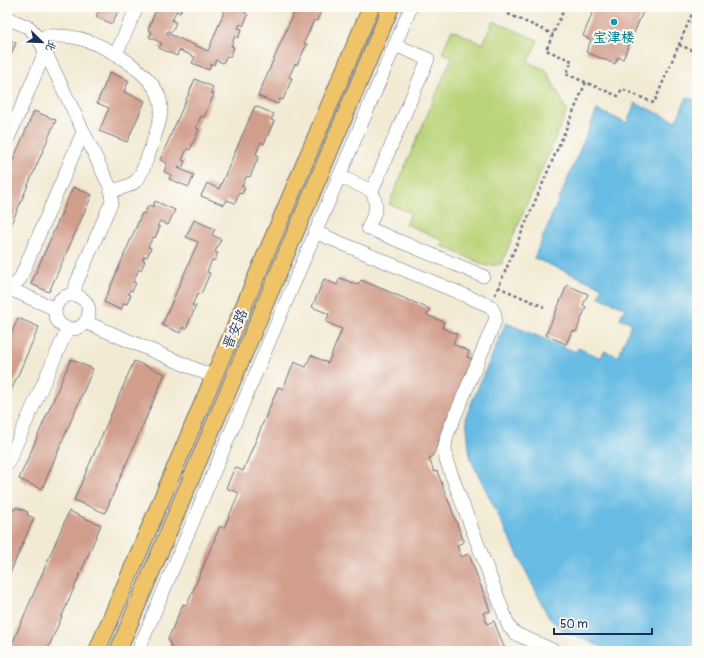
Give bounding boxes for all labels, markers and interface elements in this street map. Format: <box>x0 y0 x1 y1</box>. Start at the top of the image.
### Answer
marker: 宝津楼 <box>609 17 619 27</box>
north arrow <box>22 22 62 62</box>
place label: 宝津楼 <box>593 29 635 46</box>
text: 北 <box>43 38 59 53</box>
street label: 晋安路 <box>219 306 251 352</box>
scale bar <box>554 610 652 636</box>
text: 50 m <box>560 617 588 632</box>

